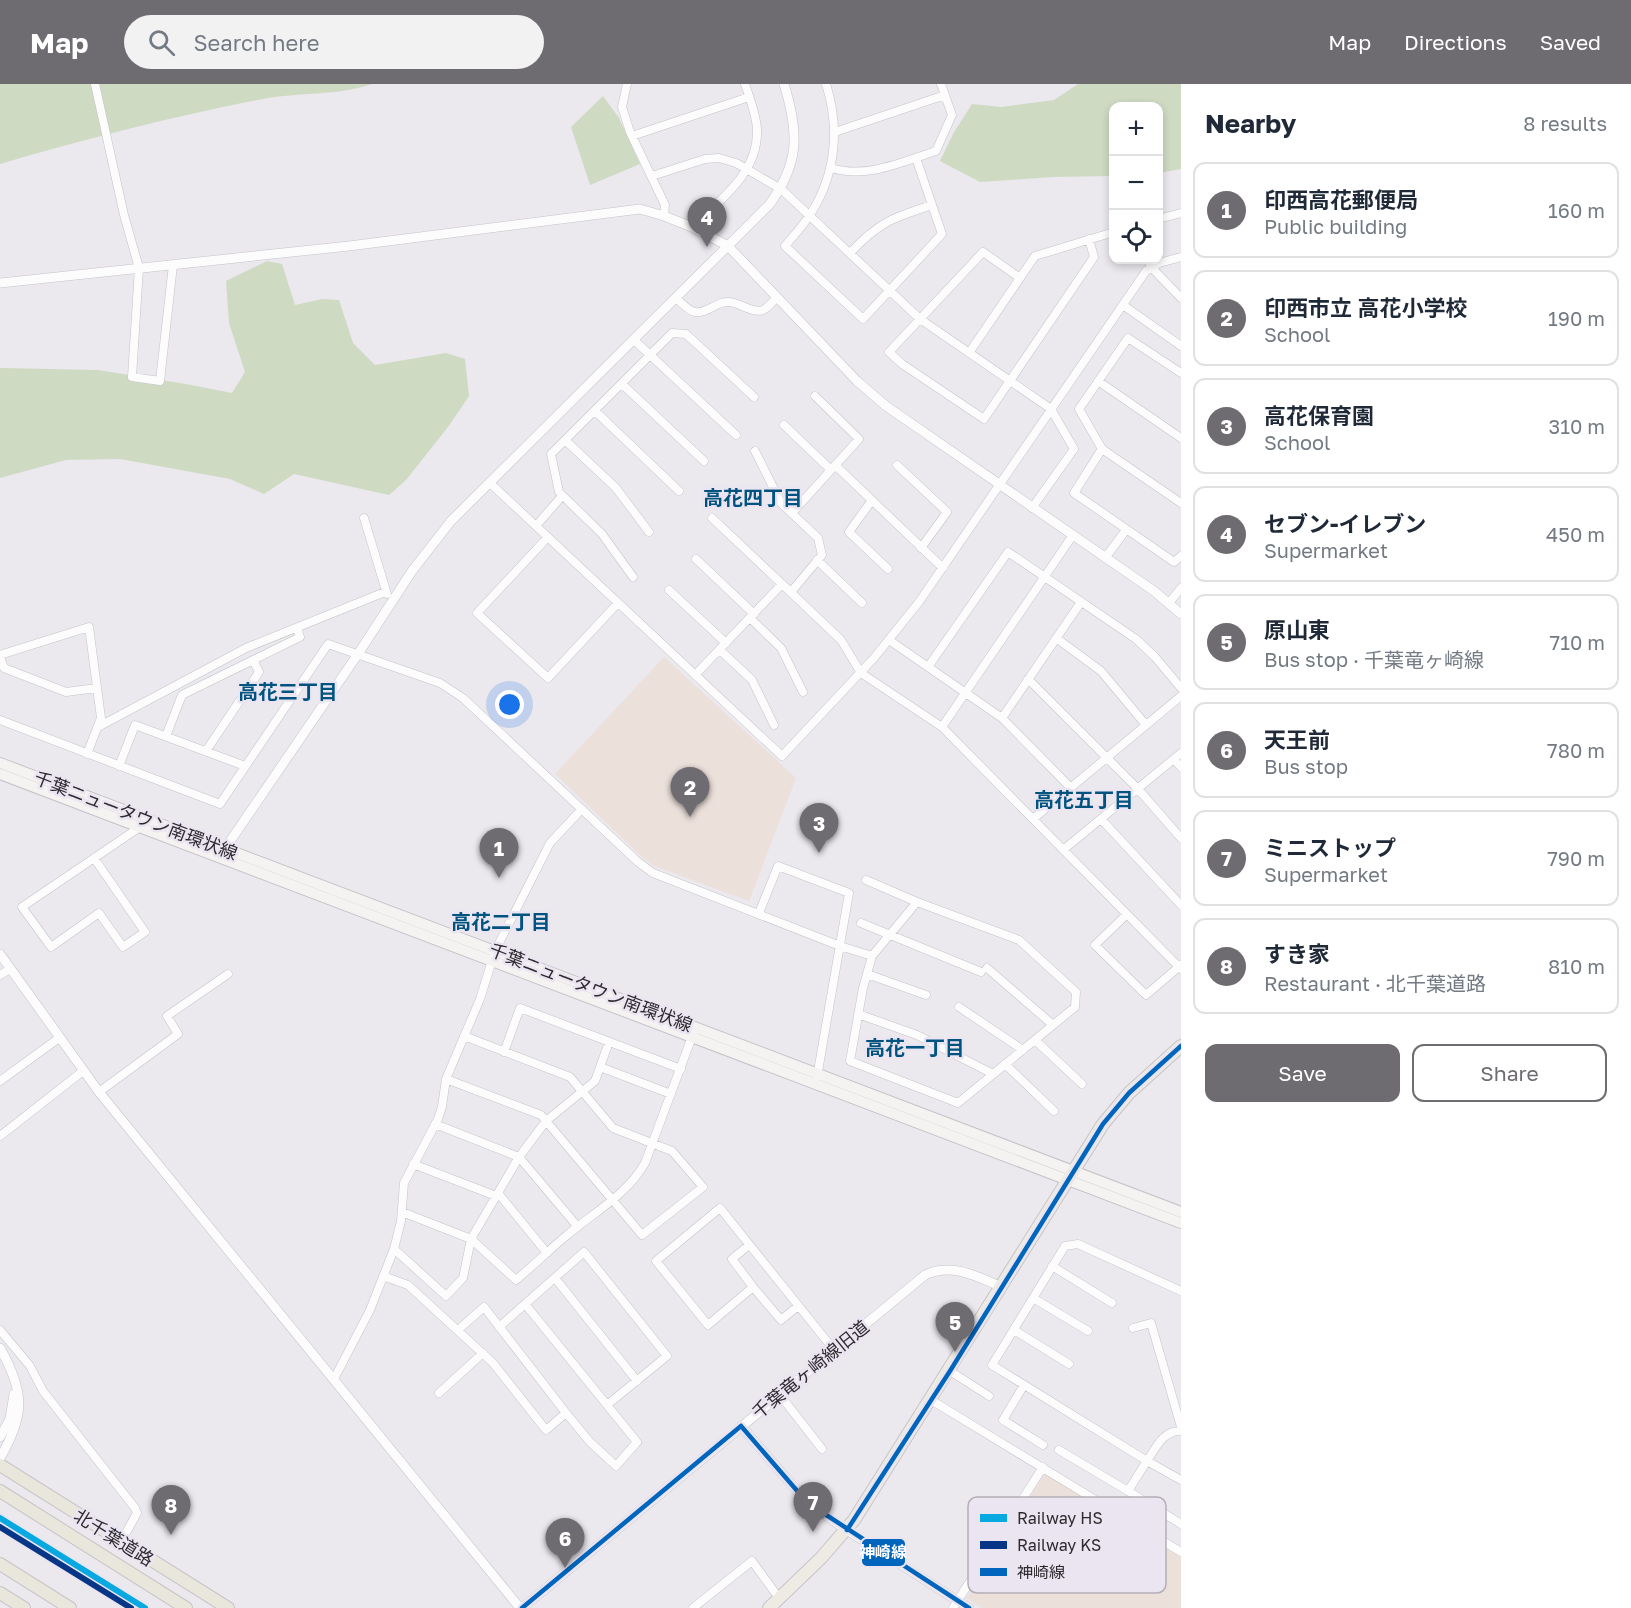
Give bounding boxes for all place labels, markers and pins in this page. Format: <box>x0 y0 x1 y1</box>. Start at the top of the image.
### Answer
pin: 4 <box>688 198 726 247</box>
pin: 2 <box>670 768 710 817</box>
pin: 3 <box>800 804 838 853</box>
pin: 1 <box>480 828 518 878</box>
pin: 5 <box>936 1302 974 1352</box>
pin: 7 <box>794 1482 832 1532</box>
pin: 8 <box>152 1486 190 1535</box>
pin: 6 <box>546 1518 584 1568</box>

